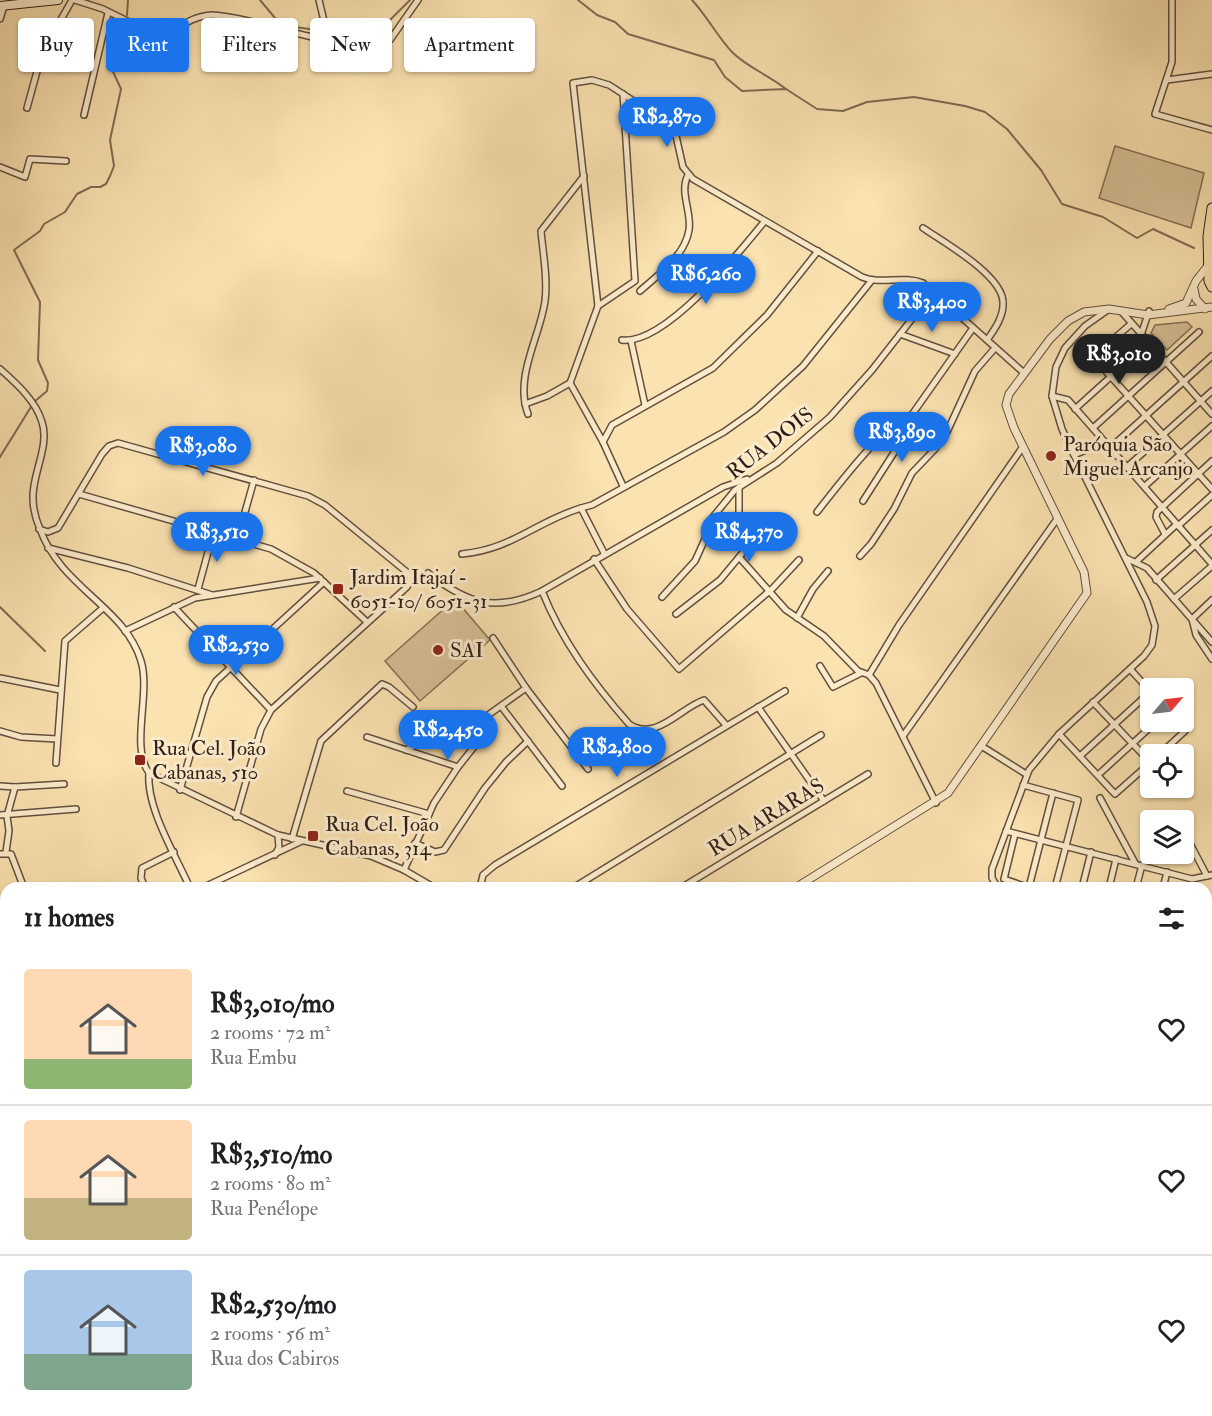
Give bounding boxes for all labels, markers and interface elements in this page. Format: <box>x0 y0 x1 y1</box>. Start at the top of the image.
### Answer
chip: Buy <box>18 18 94 72</box>
chip: Rent <box>106 18 189 72</box>
chip: Filters <box>201 18 298 72</box>
chip: New <box>310 18 392 72</box>
chip: Apartment <box>404 18 535 72</box>
pin: R$2,870 <box>612 97 722 148</box>
text: R$2,870 <box>632 104 702 129</box>
pin: R$6,260 <box>651 254 761 305</box>
text: R$6,260 <box>671 261 741 286</box>
pin: R$3,400 <box>877 282 987 333</box>
text: R$3,400 <box>897 289 967 314</box>
pin: R$3,010 <box>1064 334 1174 385</box>
text: R$3,010 <box>1086 341 1152 366</box>
street label: RUA DOIS <box>721 401 819 486</box>
pin: R$3,890 <box>847 412 957 463</box>
text: R$3,890 <box>868 419 936 444</box>
pin: R$3,080 <box>148 426 258 477</box>
place label: Paróquia São Miguel Arcanjo <box>1063 431 1193 482</box>
text: R$3,080 <box>169 433 237 458</box>
marker: Paróquia São Miguel Arcanjo <box>1044 449 1058 463</box>
pin: R$3,510 <box>162 512 272 563</box>
pin: R$4,370 <box>694 512 804 563</box>
text: R$3,510 <box>185 519 249 544</box>
text: R$4,370 <box>715 519 783 544</box>
place label: Jardim Itajaí - 6051-10/ 6051-31 <box>349 564 487 615</box>
marker: Jardim Itajaí - 6051-10/ 6051-31 <box>331 582 345 596</box>
pin: R$2,530 <box>181 625 291 676</box>
text: R$2,530 <box>203 632 269 657</box>
place label: SAI <box>450 637 484 664</box>
marker: SAI <box>431 643 445 657</box>
north arrow <box>1140 678 1194 732</box>
map controls <box>1140 678 1194 864</box>
pin: R$2,450 <box>393 710 503 761</box>
text: R$2,450 <box>413 717 483 742</box>
pin: R$2,800 <box>562 727 672 778</box>
text: R$2,800 <box>582 734 652 759</box>
place label: Rua Cel. João Cabanas, 510 <box>152 735 266 786</box>
button: locate <box>1140 744 1194 798</box>
marker: Rua Cel. João Cabanas, 510 <box>133 753 147 767</box>
street label: RUA ARARAS <box>703 772 829 863</box>
button: layers <box>1140 810 1194 864</box>
place label: Rua Cel. João Cabanas, 314 <box>325 811 439 862</box>
marker: Rua Cel. João Cabanas, 314 <box>306 829 320 843</box>
text: 11 homes <box>24 902 114 934</box>
icon: filters <box>1155 902 1188 935</box>
text: R$3,010/mo <box>210 988 334 1020</box>
icon: home <box>72 993 144 1065</box>
icon: heart <box>1155 1013 1188 1046</box>
text: 2 rooms · 72 m² <box>210 1020 330 1045</box>
text: Rua Embu <box>210 1045 297 1070</box>
text: R$3,510/mo <box>210 1139 332 1171</box>
icon: home <box>72 1144 144 1216</box>
icon: heart <box>1155 1164 1188 1197</box>
text: 2 rooms · 80 m² <box>210 1171 331 1196</box>
text: Rua Penélope <box>210 1196 318 1221</box>
text: R$2,530/mo <box>210 1289 336 1321</box>
icon: home <box>72 1294 144 1366</box>
icon: heart <box>1155 1314 1188 1347</box>
text: 2 rooms · 56 m² <box>210 1321 330 1346</box>
text: Rua dos Cabiros <box>210 1346 339 1371</box>

